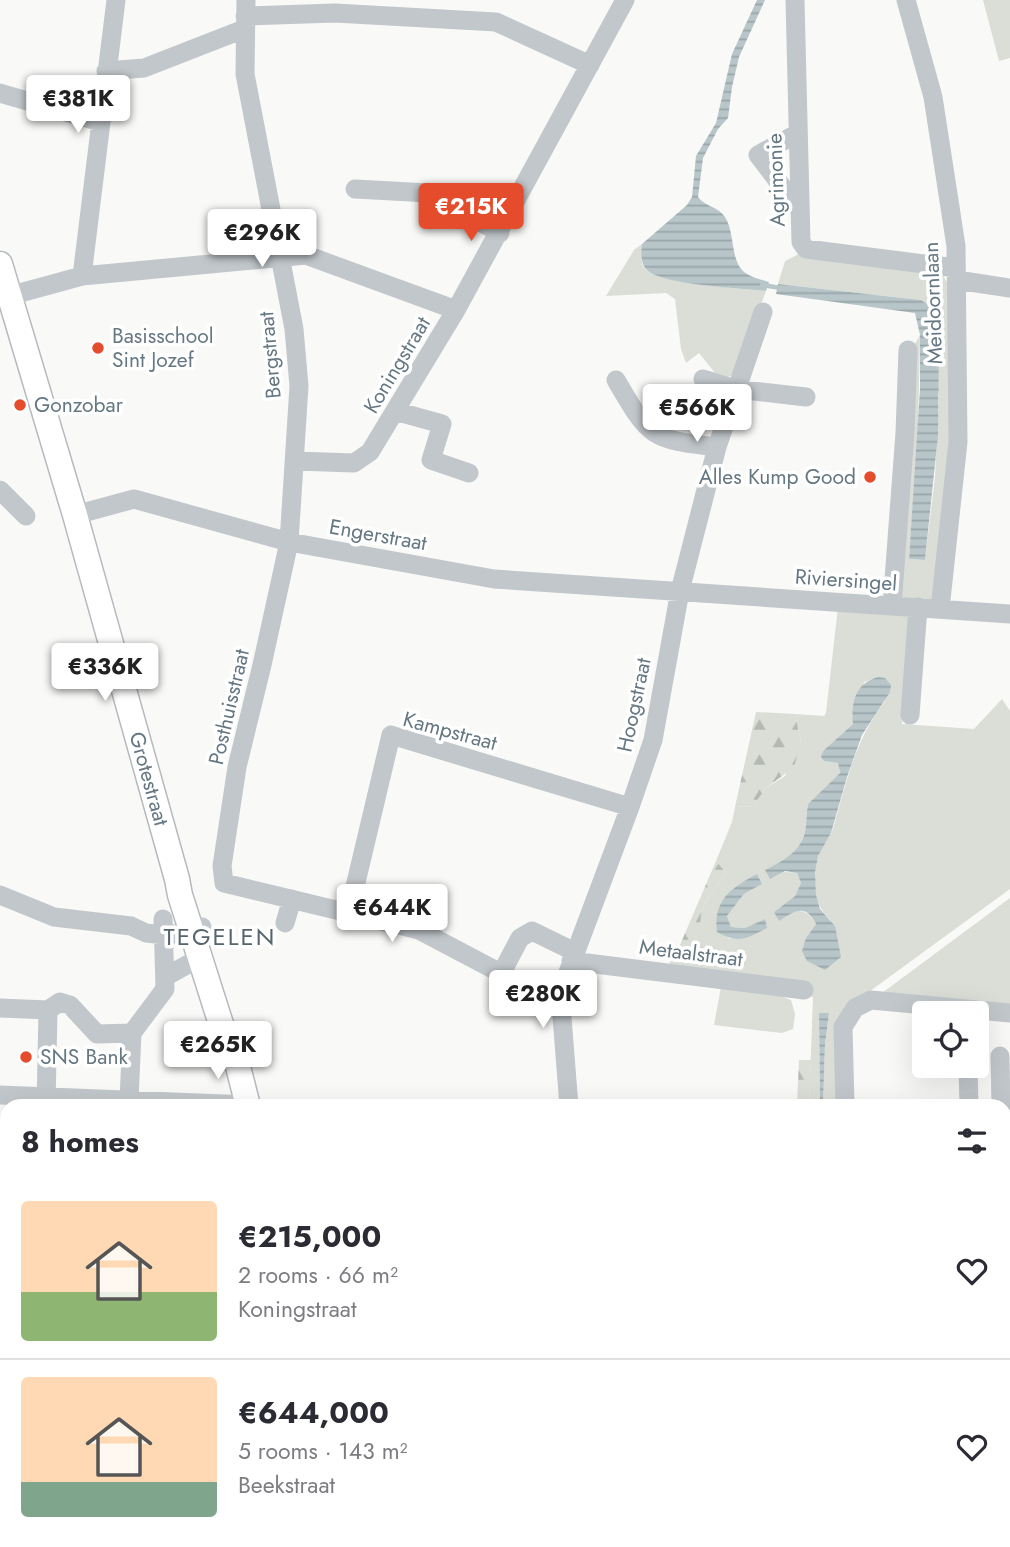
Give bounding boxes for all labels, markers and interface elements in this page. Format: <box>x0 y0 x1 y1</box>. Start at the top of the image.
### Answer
pin: €381K <box>29 76 127 135</box>
text: €381K <box>42 81 114 115</box>
street label: Agrimonie <box>759 133 793 227</box>
pin: €215K <box>422 184 520 243</box>
text: €215K <box>435 189 507 223</box>
pin: €296K <box>213 210 311 269</box>
text: €296K <box>223 215 301 249</box>
street label: Meidoornlaan <box>916 241 950 365</box>
street label: Bergstraat <box>251 310 289 400</box>
street label: Koningstraat <box>356 311 438 419</box>
place label: Basisschool Sint Jozef <box>112 321 214 375</box>
marker: Basisschool Sint Jozef <box>90 340 106 356</box>
pin: €566K <box>648 384 746 444</box>
place label: Gonzobar <box>34 390 124 420</box>
text: €566K <box>659 390 735 424</box>
marker: Gonzobar <box>12 397 28 413</box>
place label: Alles Kump Good <box>699 462 856 492</box>
marker: Alles Kump Good <box>862 469 878 485</box>
street label: Engerstraat <box>327 512 429 558</box>
street label: Riviersingel <box>794 561 898 599</box>
pin: €336K <box>56 644 154 703</box>
street label: Posthuisstraat <box>201 646 257 768</box>
text: €336K <box>67 649 143 683</box>
street label: Hoogstraat <box>609 655 659 755</box>
street label: Kampstraat <box>400 704 500 758</box>
street label: Grotestraat <box>121 728 176 829</box>
pin: €644K <box>343 884 441 944</box>
text: €644K <box>353 890 431 924</box>
district label: TEGELEN <box>164 919 276 954</box>
street label: Metaalstraat <box>638 932 744 974</box>
pin: €280K <box>494 970 592 1030</box>
text: €280K <box>505 976 581 1010</box>
map controls <box>912 1001 989 1078</box>
button: locate <box>912 1001 989 1078</box>
pin: €265K <box>169 1021 267 1081</box>
text: €265K <box>180 1027 256 1061</box>
place label: SNS Bank <box>40 1042 128 1072</box>
marker: SNS Bank <box>18 1049 34 1065</box>
text: 8 homes <box>21 1120 139 1163</box>
icon: filters <box>953 1122 991 1160</box>
text: €215,000 <box>238 1215 381 1258</box>
icon: home <box>77 1229 161 1313</box>
icon: heart <box>953 1252 991 1290</box>
text: 2 rooms · 66 m² <box>238 1258 398 1292</box>
text: Koningstraat <box>238 1292 356 1326</box>
text: €644,000 <box>238 1391 389 1434</box>
icon: home <box>77 1405 161 1489</box>
icon: heart <box>953 1428 991 1466</box>
text: 5 rooms · 143 m² <box>238 1434 408 1468</box>
text: Beekstraat <box>238 1468 335 1502</box>

